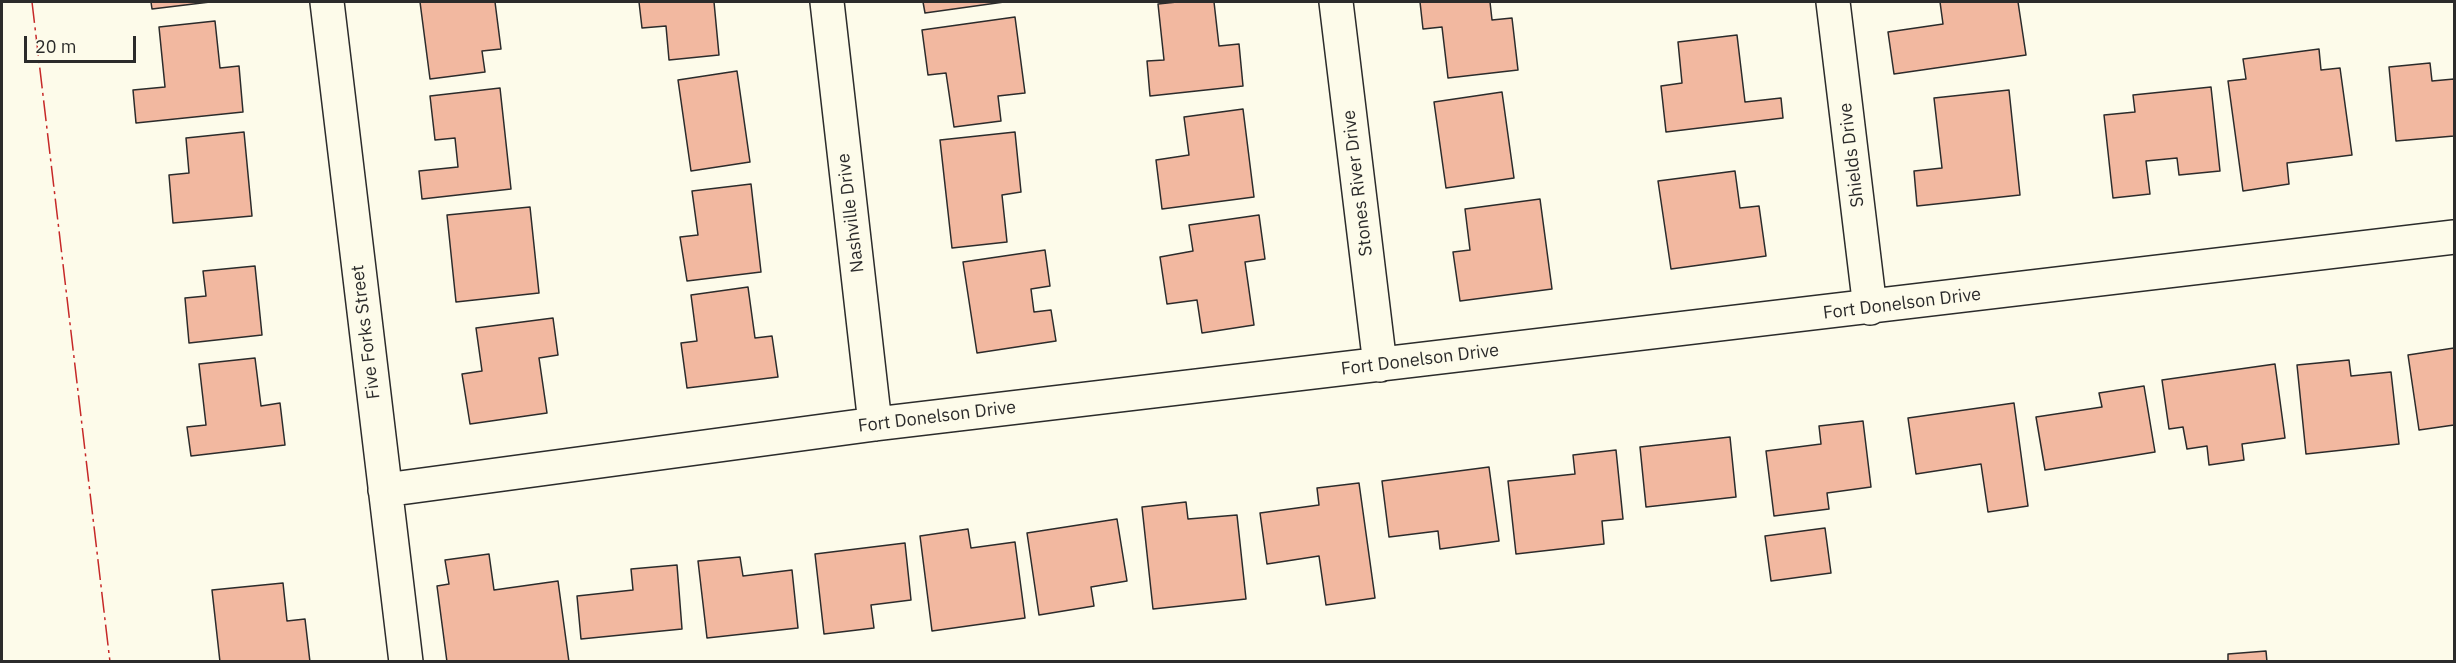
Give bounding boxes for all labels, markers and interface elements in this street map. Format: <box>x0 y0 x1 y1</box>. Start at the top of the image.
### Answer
scale bar <box>27 24 140 62</box>
text: 20 m <box>35 35 77 58</box>
street label: Shields Drive <box>1835 101 1869 209</box>
street label: Stones River Drive <box>1338 109 1378 257</box>
street label: Nashville Drive <box>833 152 869 274</box>
street label: Five Forks Street <box>347 263 385 401</box>
street label: Fort Donelson Drive <box>1822 284 1982 324</box>
street label: Fort Donelson Drive <box>1340 340 1500 380</box>
street label: Fort Donelson Drive <box>857 397 1017 437</box>

